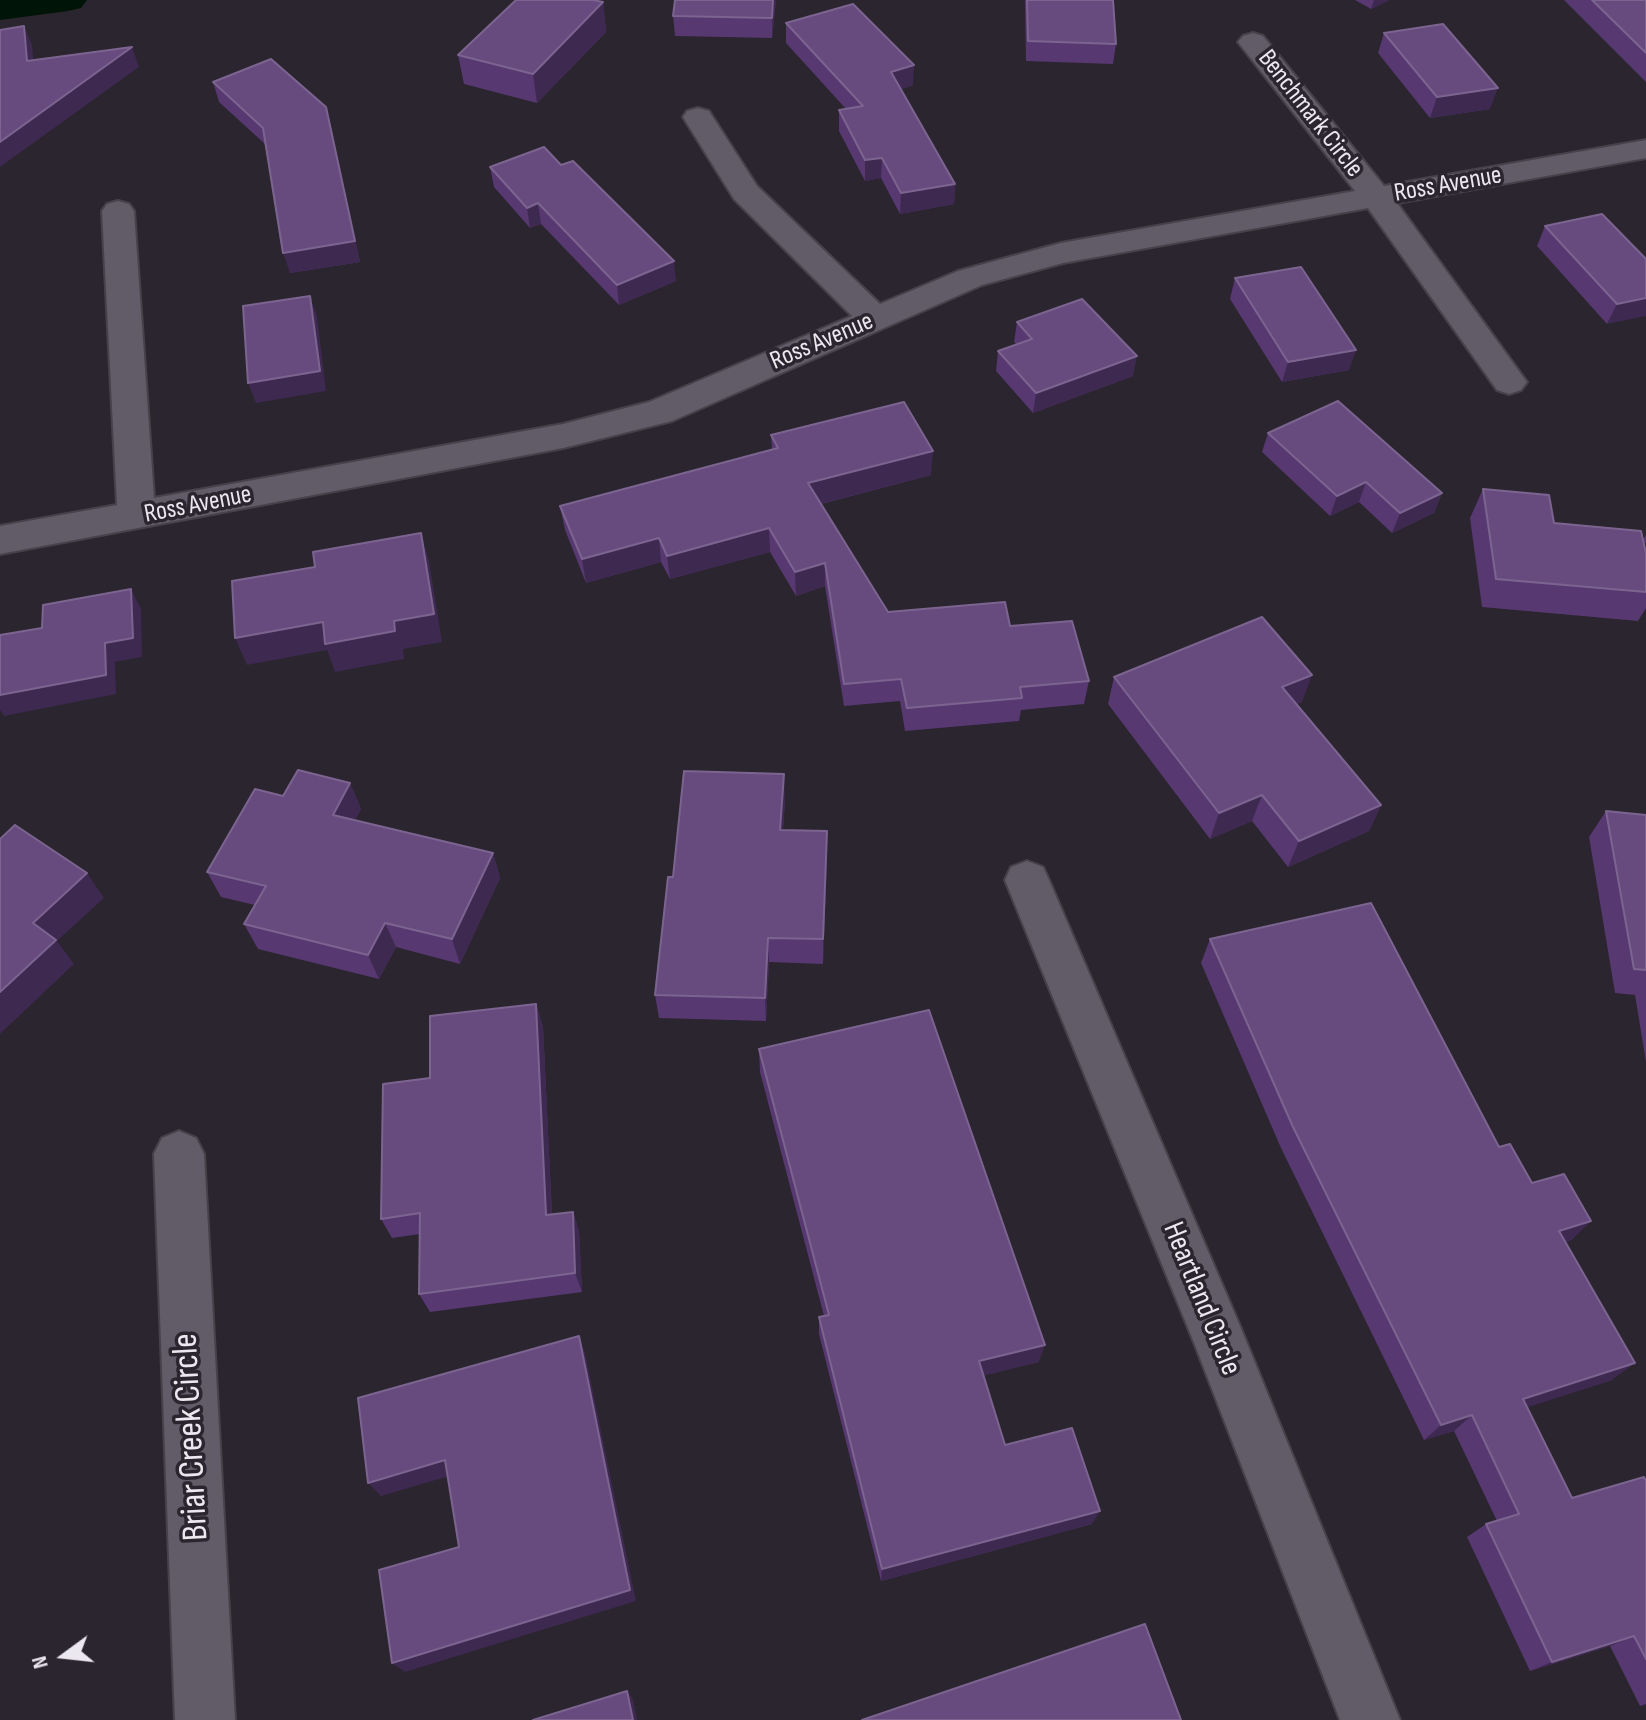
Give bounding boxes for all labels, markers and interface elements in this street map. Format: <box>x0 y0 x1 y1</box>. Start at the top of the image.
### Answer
street label: Benchmark Circle <box>1251 44 1369 184</box>
street label: Ross Avenue <box>1392 160 1504 210</box>
street label: Ross Avenue <box>766 306 878 378</box>
street label: Ross Avenue <box>142 479 254 531</box>
street label: Heartland Circle <box>1154 1217 1248 1381</box>
street label: Briar Creek Circle <box>165 1332 219 1542</box>
north arrow <box>24 1616 104 1696</box>
text: N <box>26 1653 55 1672</box>

